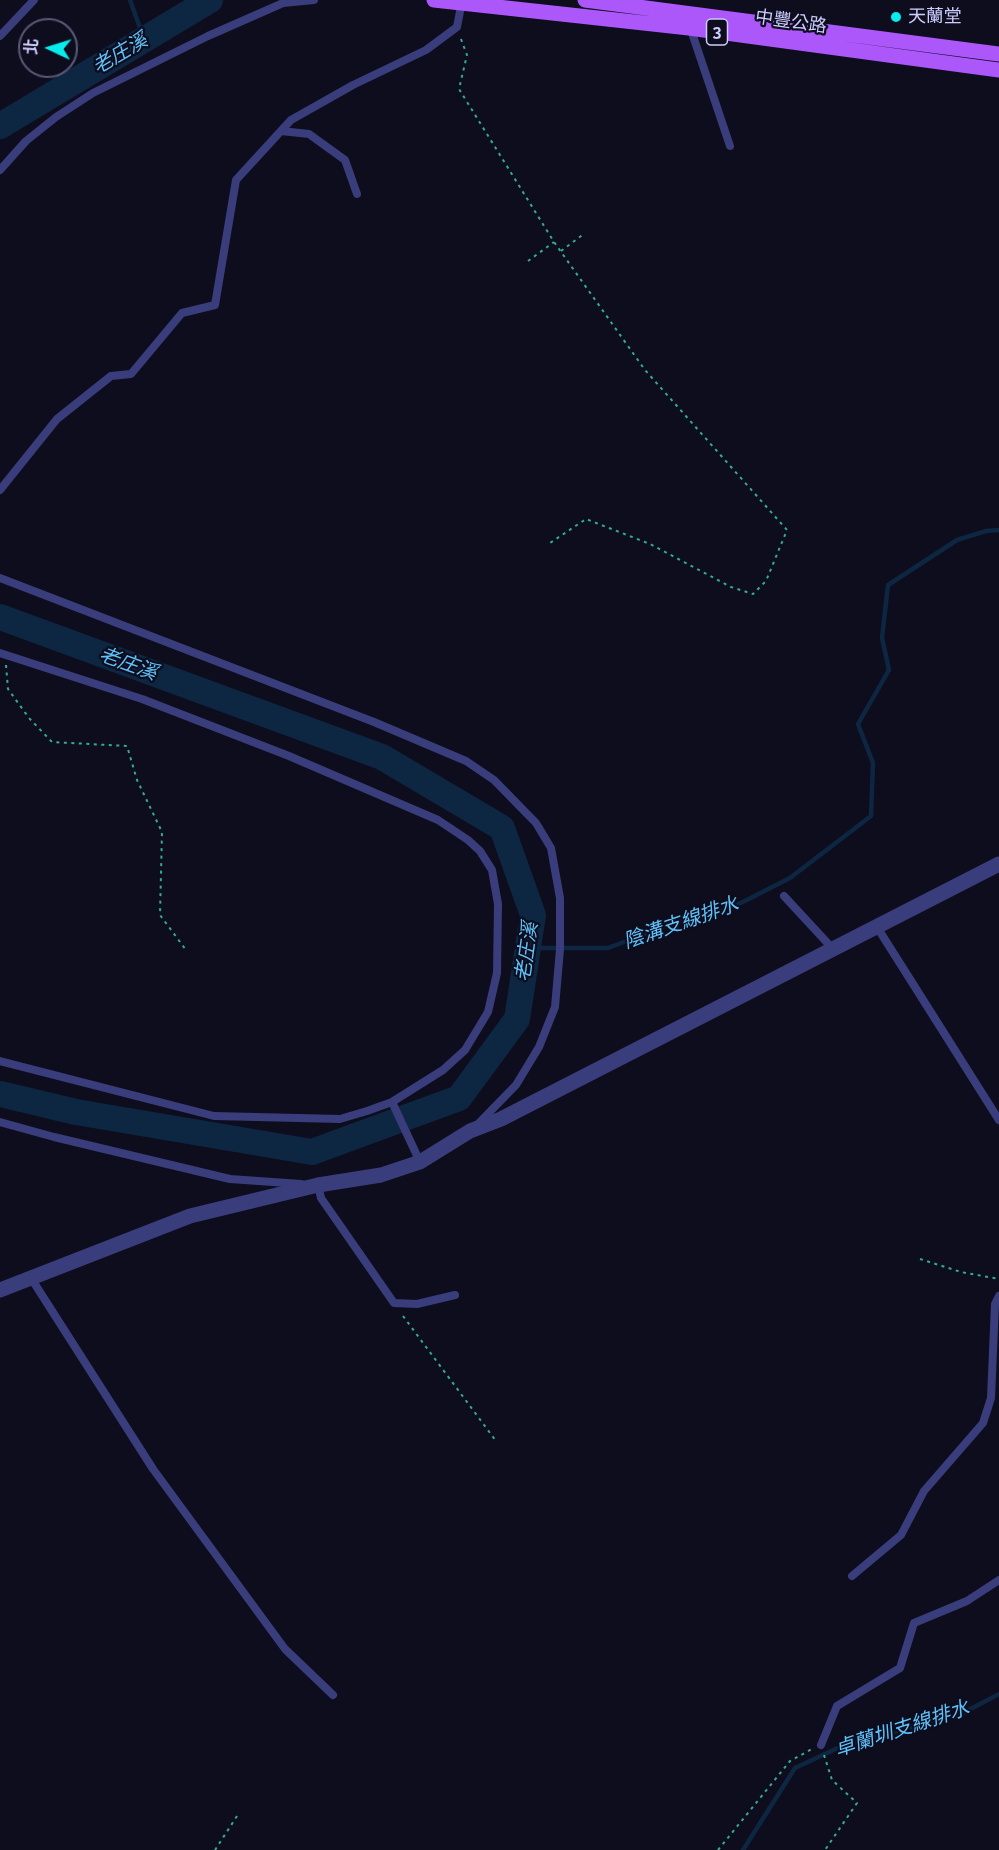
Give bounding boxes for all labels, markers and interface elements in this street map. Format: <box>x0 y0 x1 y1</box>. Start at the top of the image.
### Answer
street label: 中豐公路 <box>754 6 828 38</box>
place label: 天蘭堂 <box>908 6 962 28</box>
marker: 天蘭堂 <box>889 10 903 24</box>
north arrow <box>18 18 78 78</box>
road number: 3 <box>706 19 728 45</box>
water label: 老庄溪 <box>88 28 152 80</box>
text: 北 <box>22 38 42 56</box>
water label: 老庄溪 <box>96 642 160 686</box>
water label: 陰溝支線排水 <box>620 892 742 954</box>
water label: 老庄溪 <box>511 921 543 983</box>
water label: 卓蘭圳支線排水 <box>832 1696 972 1762</box>

